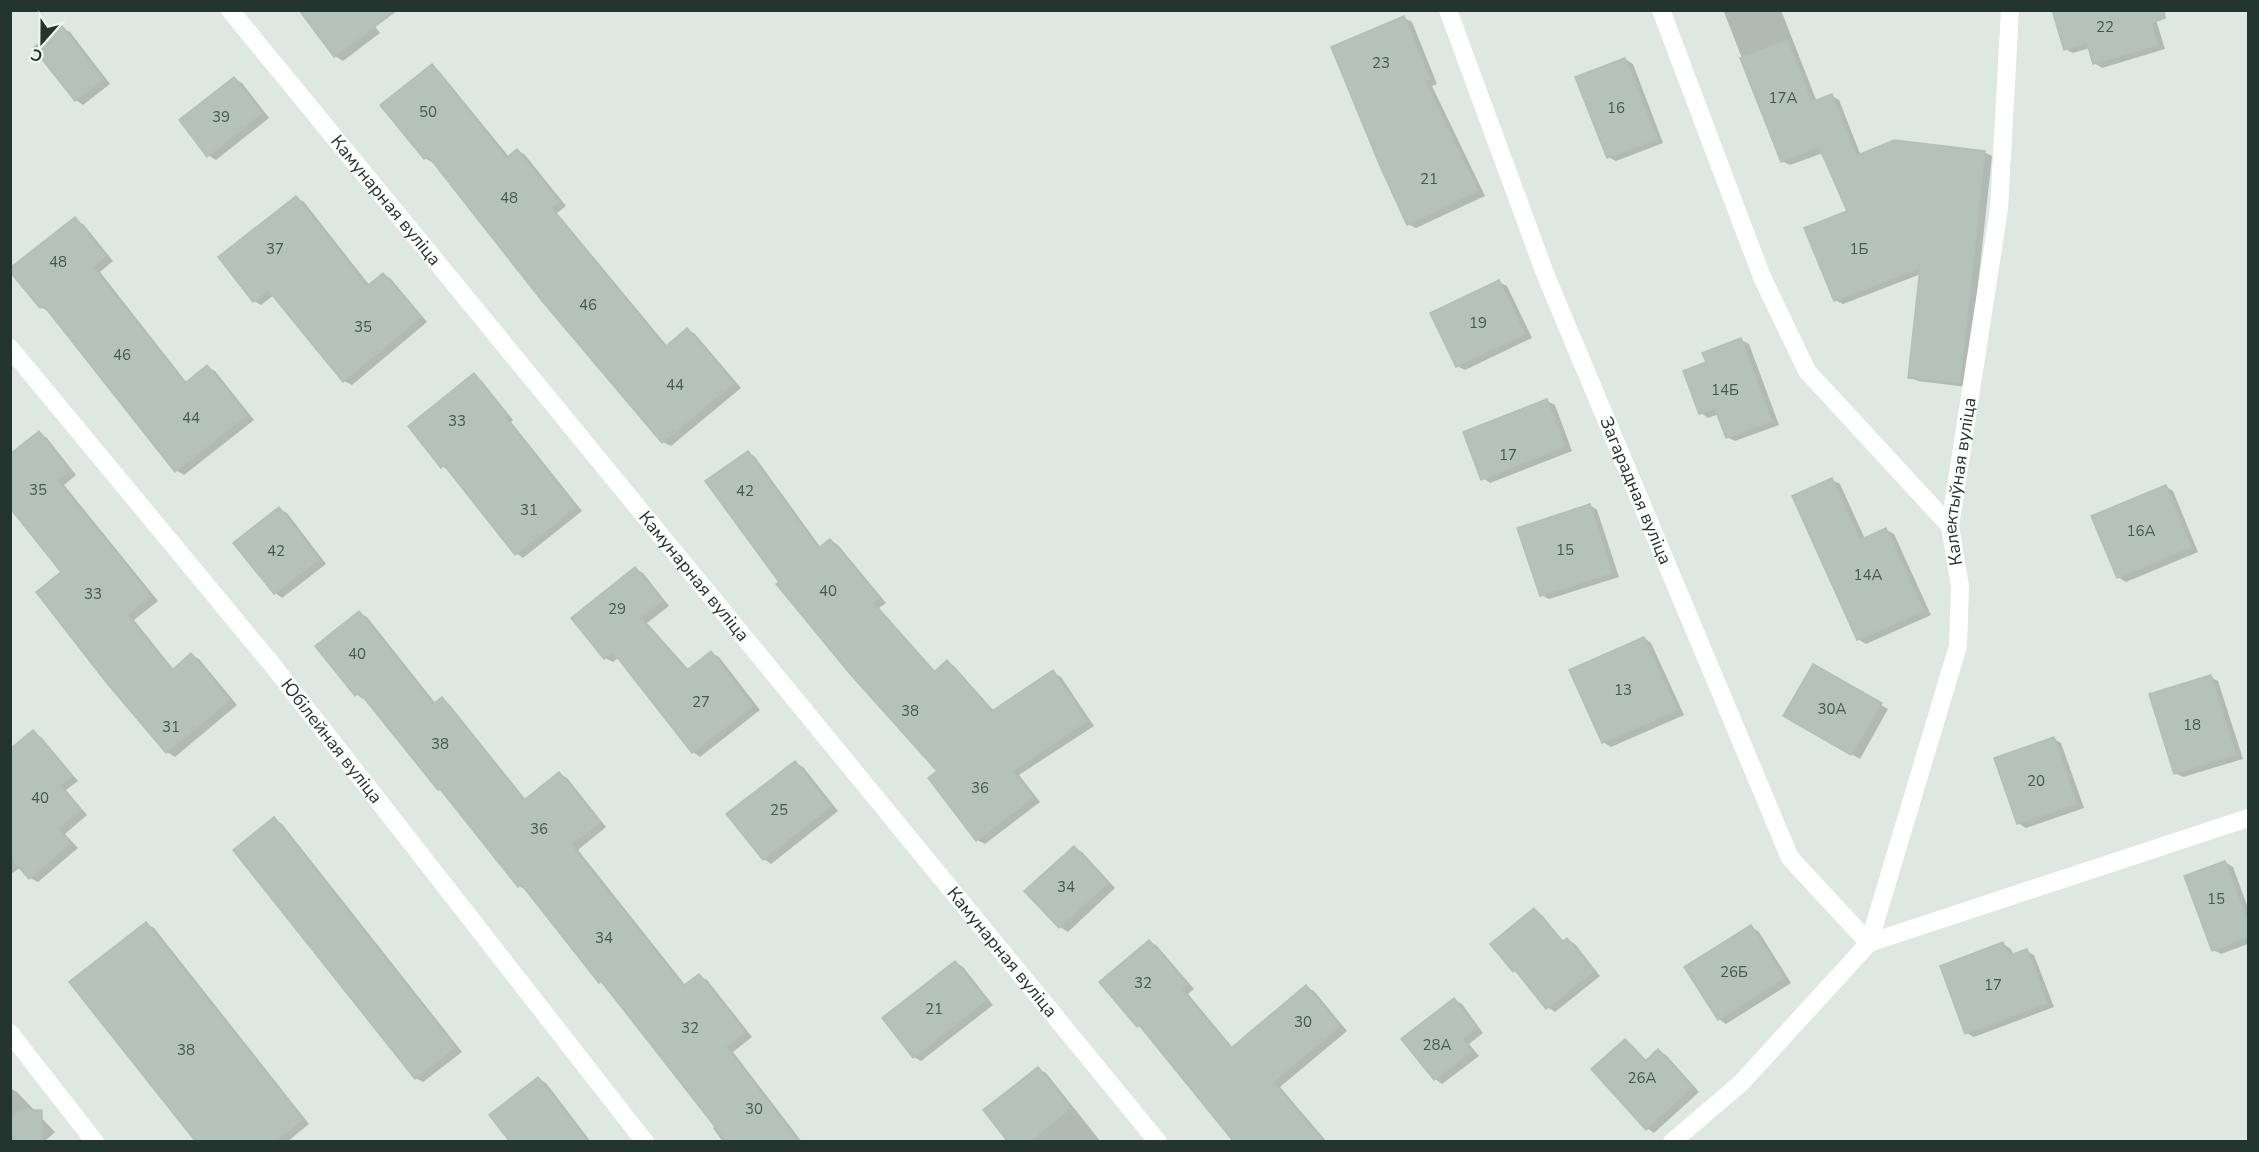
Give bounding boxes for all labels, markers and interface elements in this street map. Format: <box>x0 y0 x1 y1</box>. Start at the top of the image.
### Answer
north arrow <box>12 12 72 72</box>
house number: 22 <box>2096 17 2114 37</box>
text: С <box>28 43 46 67</box>
house number: 23 <box>1372 53 1390 73</box>
house number: 17А <box>1769 88 1798 108</box>
house number: 16 <box>1607 98 1625 118</box>
house number: 50 <box>419 102 437 122</box>
house number: 39 <box>212 107 230 127</box>
street label: Камунарная вуліца <box>325 130 447 271</box>
house number: 21 <box>1420 169 1438 189</box>
house number: 48 <box>500 188 518 208</box>
house number: 37 <box>266 239 284 259</box>
house number: 1Б <box>1850 239 1869 259</box>
house number: 48 <box>49 252 67 272</box>
house number: 46 <box>579 295 597 315</box>
house number: 19 <box>1469 313 1487 333</box>
house number: 35 <box>354 317 372 337</box>
house number: 46 <box>113 345 131 365</box>
house number: 44 <box>666 375 684 395</box>
house number: 14Б <box>1711 380 1739 400</box>
street label: Калектыўная вуліца <box>1938 396 1982 567</box>
house number: 44 <box>182 408 200 428</box>
house number: 33 <box>448 411 466 431</box>
street label: Загарадная вуліца <box>1594 413 1678 568</box>
house number: 17 <box>1499 445 1517 465</box>
house number: 35 <box>29 480 47 500</box>
house number: 42 <box>736 481 754 501</box>
house number: 31 <box>520 500 538 520</box>
street label: Камунарная вуліца <box>633 506 755 646</box>
house number: 16А <box>2127 521 2156 541</box>
house number: 15 <box>1556 540 1574 560</box>
house number: 42 <box>267 541 285 561</box>
house number: 14А <box>1854 565 1883 585</box>
house number: 40 <box>819 581 837 601</box>
house number: 33 <box>84 584 102 604</box>
house number: 29 <box>608 599 626 619</box>
house number: 40 <box>348 644 366 664</box>
street label: Юбілейная вуліца <box>276 674 388 808</box>
house number: 13 <box>1614 680 1632 700</box>
house number: 27 <box>692 692 710 712</box>
house number: 30А <box>1818 699 1847 719</box>
house number: 38 <box>901 701 919 721</box>
house number: 18 <box>2183 715 2201 735</box>
house number: 31 <box>162 717 180 737</box>
house number: 38 <box>431 734 449 754</box>
house number: 20 <box>2027 771 2045 791</box>
house number: 36 <box>971 778 989 798</box>
house number: 40 <box>31 788 49 808</box>
house number: 25 <box>770 800 788 820</box>
house number: 36 <box>530 819 548 839</box>
house number: 34 <box>1057 877 1075 897</box>
street label: Камунарная вуліца <box>942 882 1063 1022</box>
house number: 15 <box>2207 889 2225 909</box>
house number: 34 <box>595 928 613 948</box>
house number: 26Б <box>1720 962 1748 982</box>
house number: 32 <box>1134 973 1152 993</box>
house number: 17 <box>1984 975 2002 995</box>
house number: 21 <box>925 999 943 1019</box>
house number: 30 <box>1294 1012 1312 1032</box>
house number: 32 <box>681 1018 699 1038</box>
house number: 28А <box>1423 1035 1452 1055</box>
house number: 38 <box>177 1040 195 1060</box>
house number: 26А <box>1628 1068 1657 1088</box>
house number: 30 <box>745 1099 763 1119</box>

